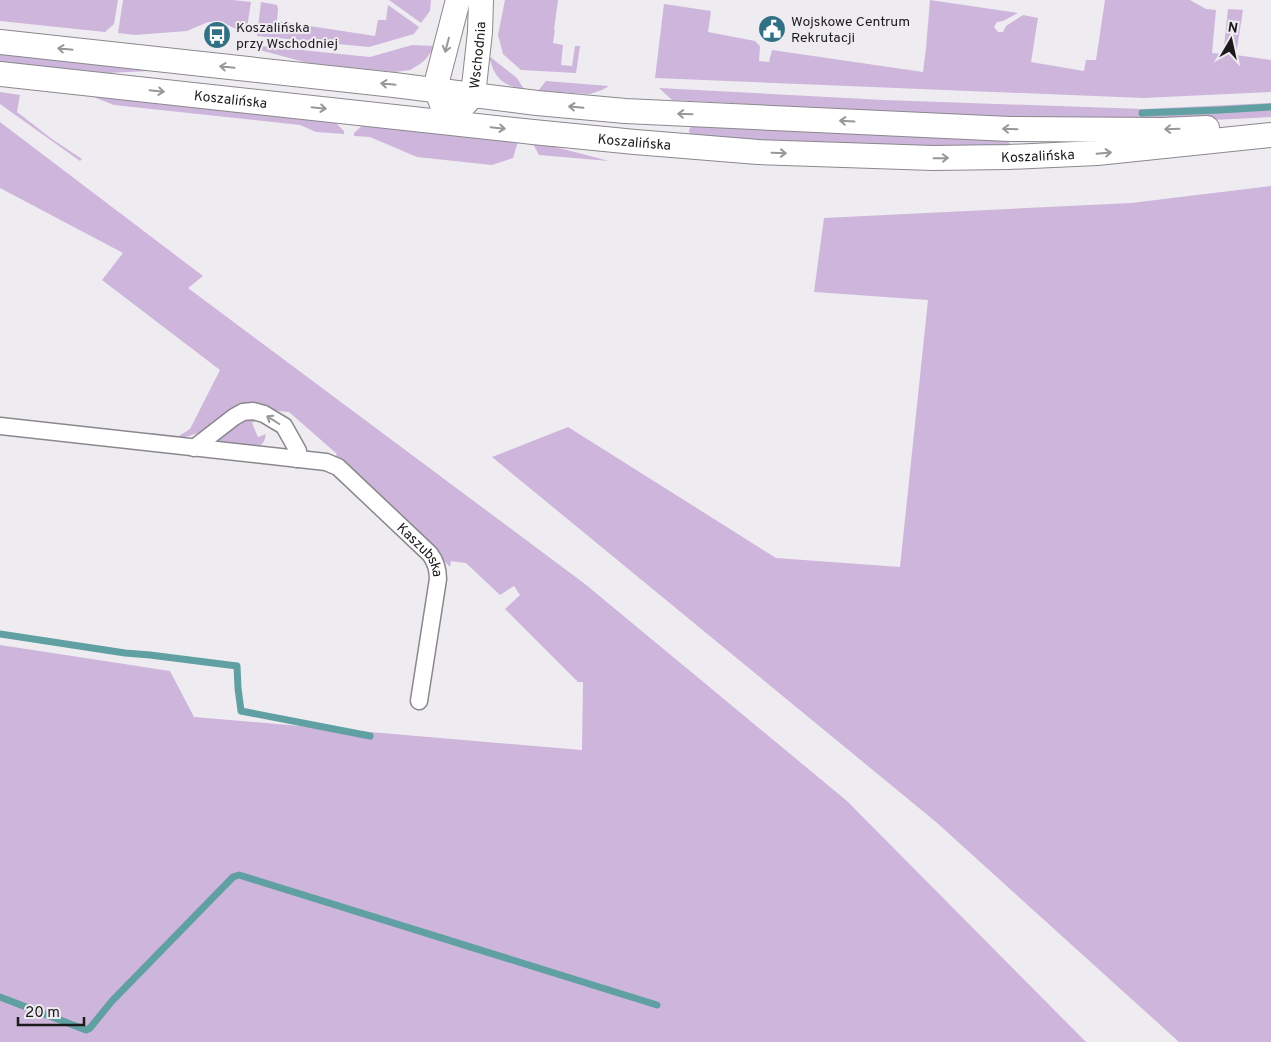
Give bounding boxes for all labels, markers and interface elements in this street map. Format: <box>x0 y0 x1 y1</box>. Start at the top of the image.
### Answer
public building icon: Wojskowe Centrum Rekrutacji <box>757 14 787 44</box>
place label: Wojskowe Centrum Rekrutacji <box>791 14 910 47</box>
north arrow <box>1206 15 1256 65</box>
text: N <box>1226 19 1239 38</box>
bus stop icon: Koszalińska przy Wschodniej <box>202 20 232 50</box>
place label: Koszalińska przy Wschodniej <box>236 20 338 53</box>
street label: Wschodnia <box>467 21 490 90</box>
one-way arrow <box>442 37 451 53</box>
one-way arrow <box>57 44 73 54</box>
one-way arrow <box>219 62 235 72</box>
one-way arrow <box>381 79 397 89</box>
one-way arrow <box>149 86 165 96</box>
street label: Koszalińska <box>193 88 268 113</box>
one-way arrow <box>568 102 584 111</box>
one-way arrow <box>311 103 327 113</box>
one-way arrow <box>677 109 694 119</box>
one-way arrow <box>839 117 855 126</box>
one-way arrow <box>489 123 505 133</box>
one-way arrow <box>1002 124 1018 134</box>
one-way arrow <box>1164 125 1180 134</box>
street label: Koszalińska <box>597 131 672 155</box>
street label: Koszalińska <box>1001 147 1075 167</box>
one-way arrow <box>770 148 787 158</box>
one-way arrow <box>1095 148 1111 157</box>
one-way arrow <box>933 153 949 162</box>
one-way arrow <box>266 414 280 425</box>
street label: Kaszubska <box>393 520 445 578</box>
scale bar <box>18 994 84 1026</box>
text: 20 m <box>25 1004 60 1023</box>

